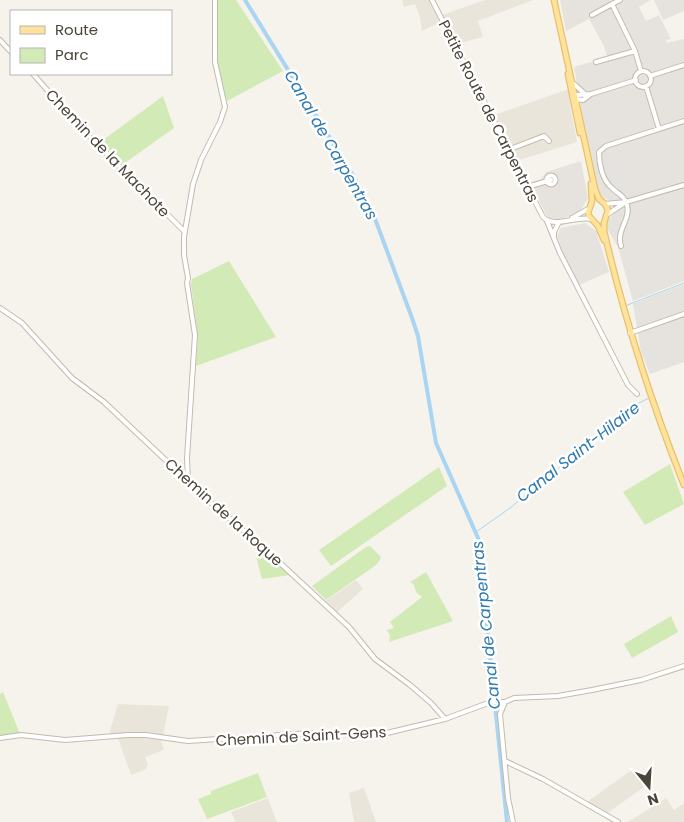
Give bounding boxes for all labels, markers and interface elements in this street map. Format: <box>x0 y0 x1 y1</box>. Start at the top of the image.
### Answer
legend <box>10 10 172 75</box>
street label: Petite Route de Carpentras <box>434 16 544 206</box>
text: Route <box>55 19 98 40</box>
text: Parc <box>55 44 89 65</box>
water label: Canal de Carpentras <box>279 66 383 224</box>
street label: Chemin de la Machote <box>41 84 175 222</box>
water label: Canal Saint-Hilaire <box>511 396 645 508</box>
street label: Chemin de la Roque <box>160 453 288 571</box>
water label: Canal de Carpentras <box>466 540 506 710</box>
street label: Chemin de Saint-Gens <box>215 721 387 751</box>
north arrow <box>624 762 674 812</box>
text: N <box>645 788 661 811</box>

